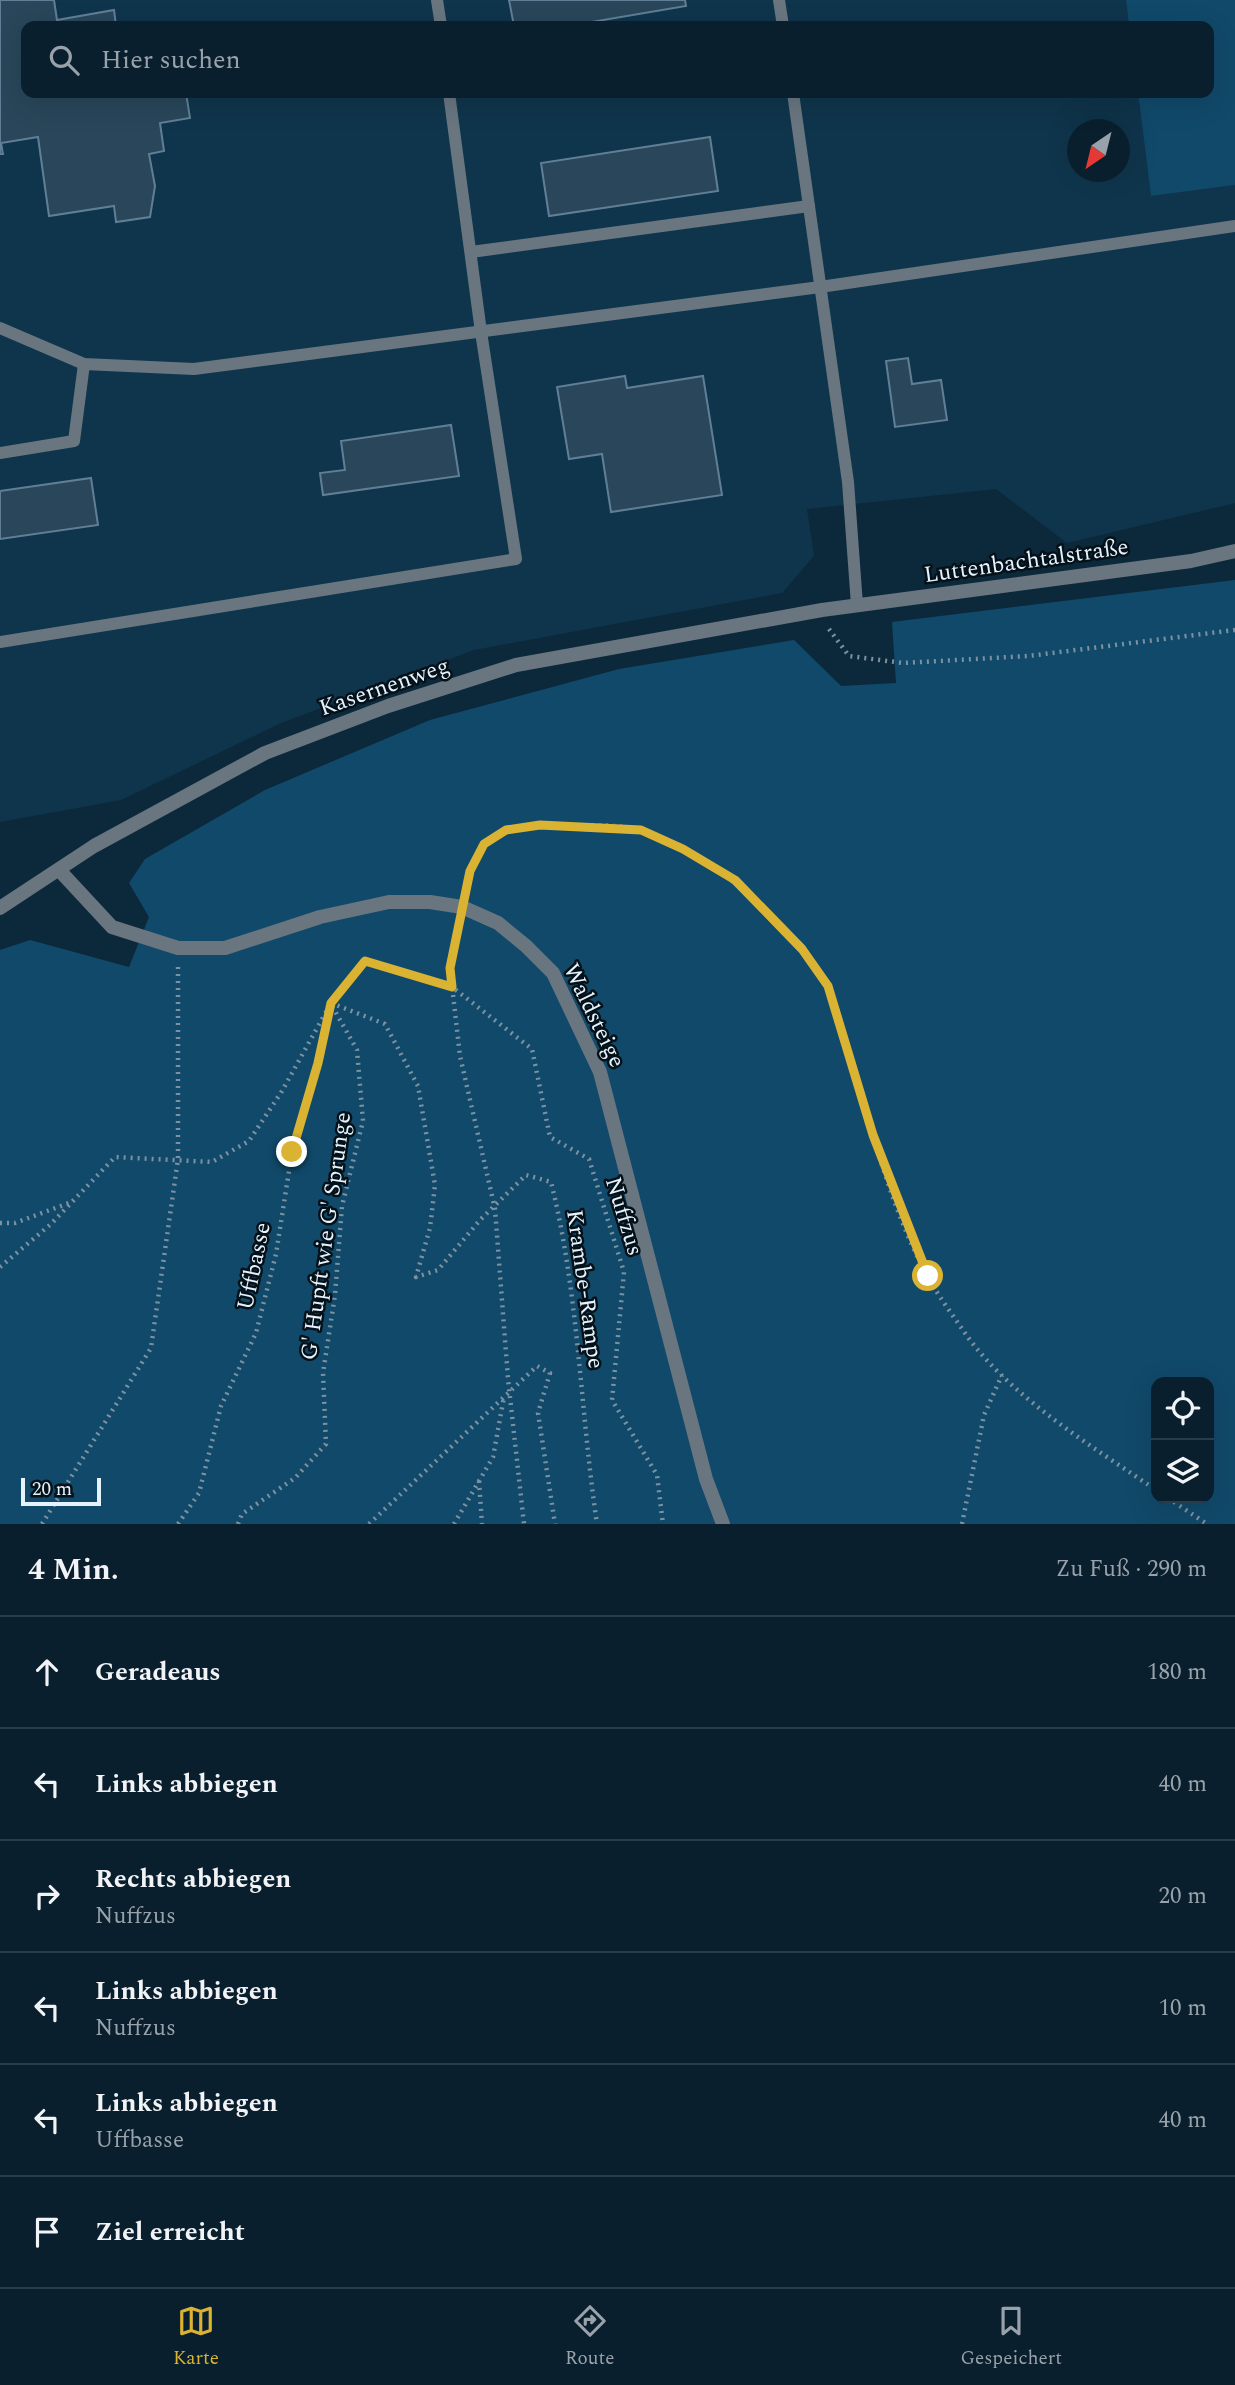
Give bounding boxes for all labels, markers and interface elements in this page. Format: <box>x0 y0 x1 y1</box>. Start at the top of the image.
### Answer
search box <box>21 21 1214 98</box>
text: Hier suchen <box>101 40 241 80</box>
icon: search <box>45 41 83 79</box>
north arrow <box>1067 119 1130 182</box>
street label: Luttenbachtalstraße <box>922 530 1131 593</box>
street label: Kasernenweg <box>314 649 455 726</box>
street label: Waldsteige <box>553 957 634 1074</box>
street label: G' Hupft wie G' Sprunge <box>292 1110 361 1362</box>
route end <box>276 1136 307 1167</box>
street label: Nuffzus <box>595 1173 652 1260</box>
street label: Krambe-Rampe <box>556 1207 613 1371</box>
street label: Uffbasse <box>228 1219 281 1314</box>
route start <box>912 1260 943 1291</box>
map controls <box>1151 1377 1214 1503</box>
button: locate <box>1151 1377 1214 1440</box>
button: layers <box>1151 1440 1214 1503</box>
scale bar <box>21 1475 102 1507</box>
text: 20 m <box>32 1475 72 1504</box>
text: 4 Min. <box>28 1547 119 1593</box>
text: Zu Fuß · 290 m <box>1056 1552 1207 1587</box>
text: Geradeaus <box>95 1652 221 1692</box>
icon: ahead <box>28 1653 66 1691</box>
text: 180 m <box>1147 1655 1207 1690</box>
text: Links abbiegen <box>95 1764 278 1804</box>
icon: left <box>28 1765 66 1803</box>
text: 40 m <box>1158 1767 1207 1802</box>
text: Rechts abbiegen <box>95 1859 291 1899</box>
icon: right <box>28 1877 66 1915</box>
text: 20 m <box>1158 1879 1207 1914</box>
text: Nuffzus <box>95 1899 176 1934</box>
text: Links abbiegen <box>95 1971 278 2011</box>
icon: left <box>28 1989 66 2027</box>
text: 10 m <box>1158 1991 1207 2026</box>
text: Nuffzus <box>95 2011 176 2046</box>
text: Links abbiegen <box>95 2083 278 2123</box>
icon: left <box>28 2101 66 2139</box>
text: 40 m <box>1158 2103 1207 2138</box>
text: Uffbasse <box>95 2123 184 2158</box>
text: Ziel erreicht <box>95 2212 245 2252</box>
icon: arrive <box>28 2213 66 2251</box>
tab: Karte <box>173 2302 219 2373</box>
tab: Route <box>565 2302 614 2373</box>
tab: Gespeichert <box>960 2302 1062 2373</box>

